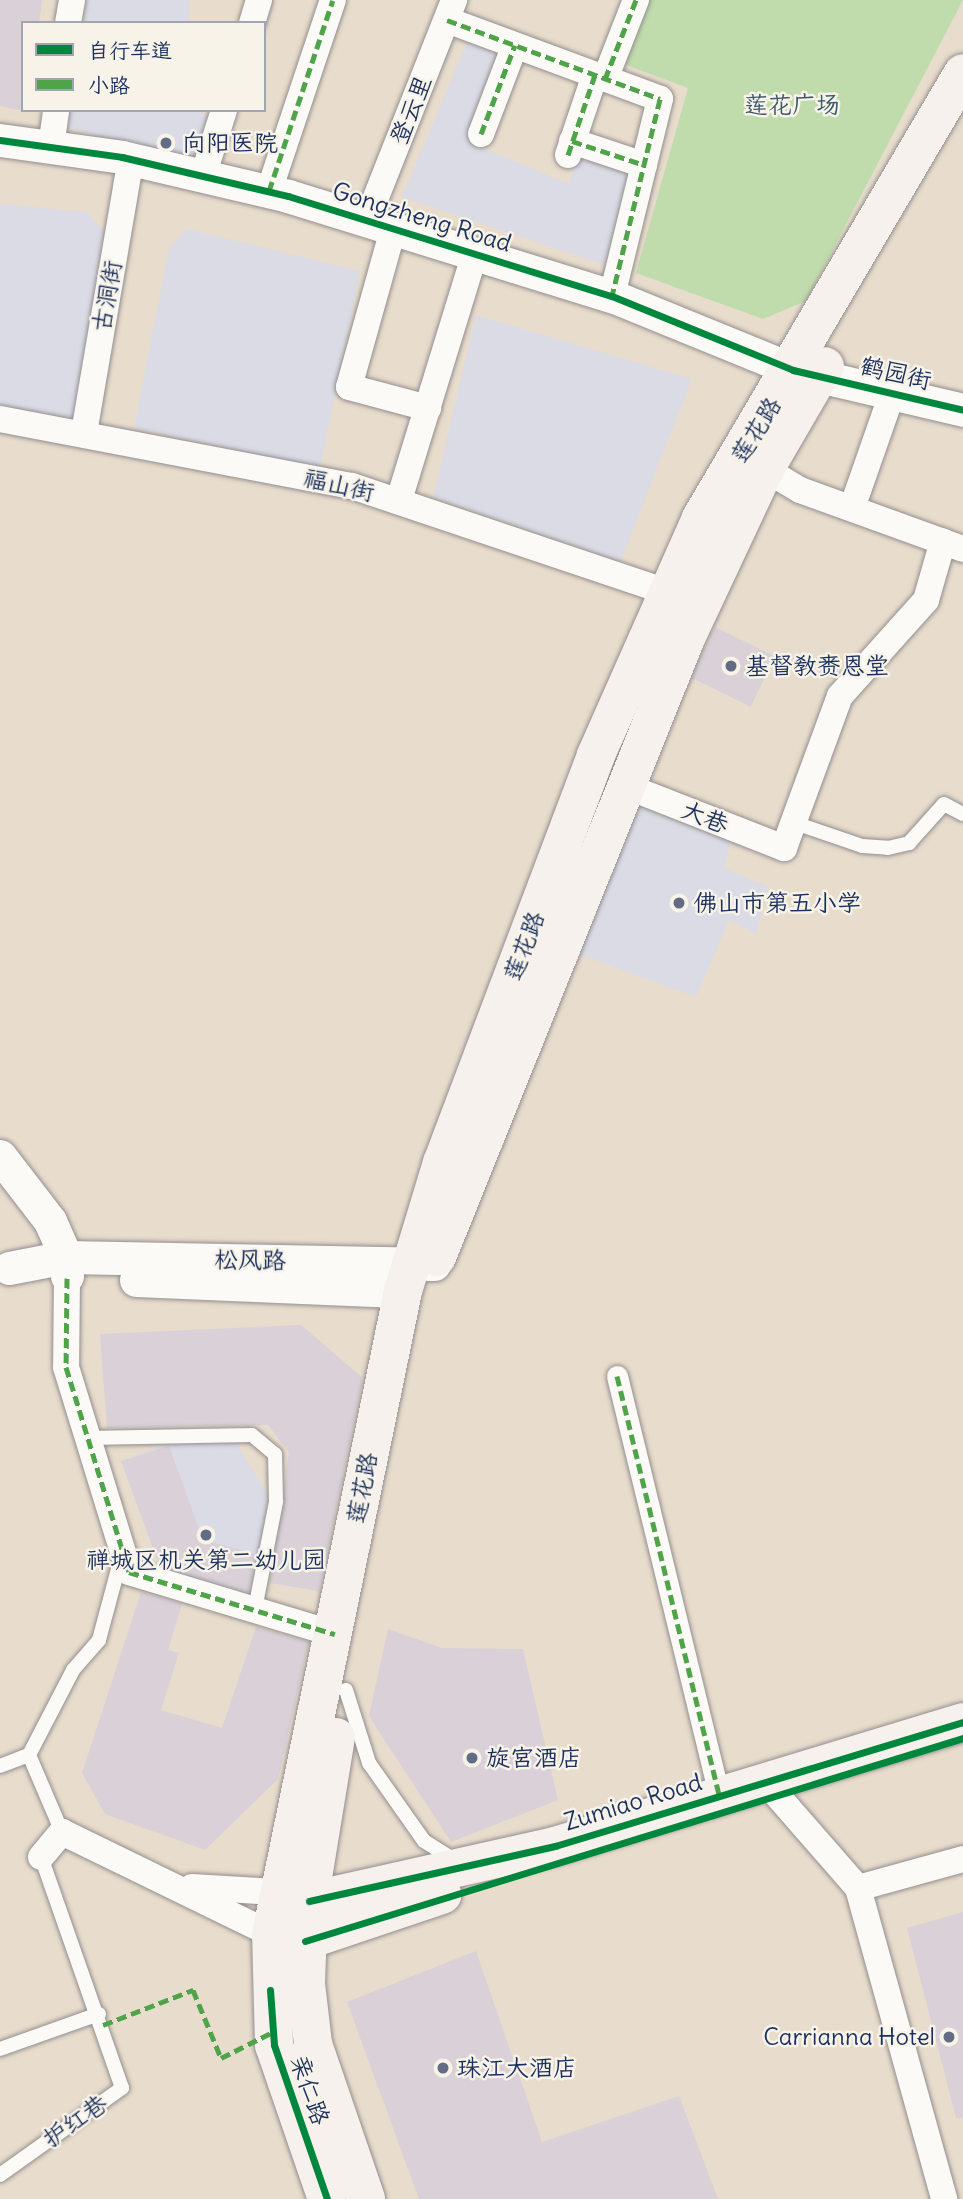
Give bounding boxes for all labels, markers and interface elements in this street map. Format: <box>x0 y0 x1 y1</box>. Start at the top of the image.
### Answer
legend <box>21 21 266 112</box>
text: 自行车道 <box>88 37 172 64</box>
street label: 登云里 <box>384 71 438 149</box>
text: 小路 <box>88 72 130 99</box>
park label: 莲花广场 <box>744 91 840 119</box>
place label: 向阳医院 <box>182 129 278 157</box>
marker: 向阳医院 <box>156 133 176 153</box>
street label: Gongzheng Road <box>329 176 515 258</box>
street label: 古洞街 <box>87 258 127 334</box>
street label: 鹤园街 <box>858 351 934 395</box>
street label: 莲花路 <box>725 392 787 468</box>
street label: 福山街 <box>301 463 377 507</box>
place label: 基督教赉恩堂 <box>745 652 889 680</box>
marker: 基督教赉恩堂 <box>723 658 739 674</box>
street label: 大巷 <box>677 795 733 839</box>
place label: 佛山市第五小学 <box>693 889 861 917</box>
marker: 佛山市第五小学 <box>671 895 687 911</box>
street label: 莲花路 <box>498 907 550 985</box>
street label: 松风路 <box>214 1245 286 1275</box>
street label: 莲花路 <box>341 1450 383 1526</box>
marker: 禅城区机关第二幼儿园 <box>198 1527 214 1543</box>
place label: 禅城区机关第二幼儿园 <box>86 1546 326 1574</box>
place label: 旋宫酒店 <box>486 1744 582 1772</box>
marker: 旋宫酒店 <box>464 1750 480 1766</box>
street label: Zumiao Road <box>561 1767 705 1837</box>
place label: Carrianna Hotel <box>763 2023 935 2051</box>
marker: Carrianna Hotel <box>941 2029 957 2045</box>
street label: 亲仁路 <box>285 2051 335 2129</box>
place label: 珠江大酒店 <box>457 2054 577 2082</box>
marker: 珠江大酒店 <box>435 2060 451 2076</box>
street label: 护红巷 <box>37 2089 113 2153</box>

